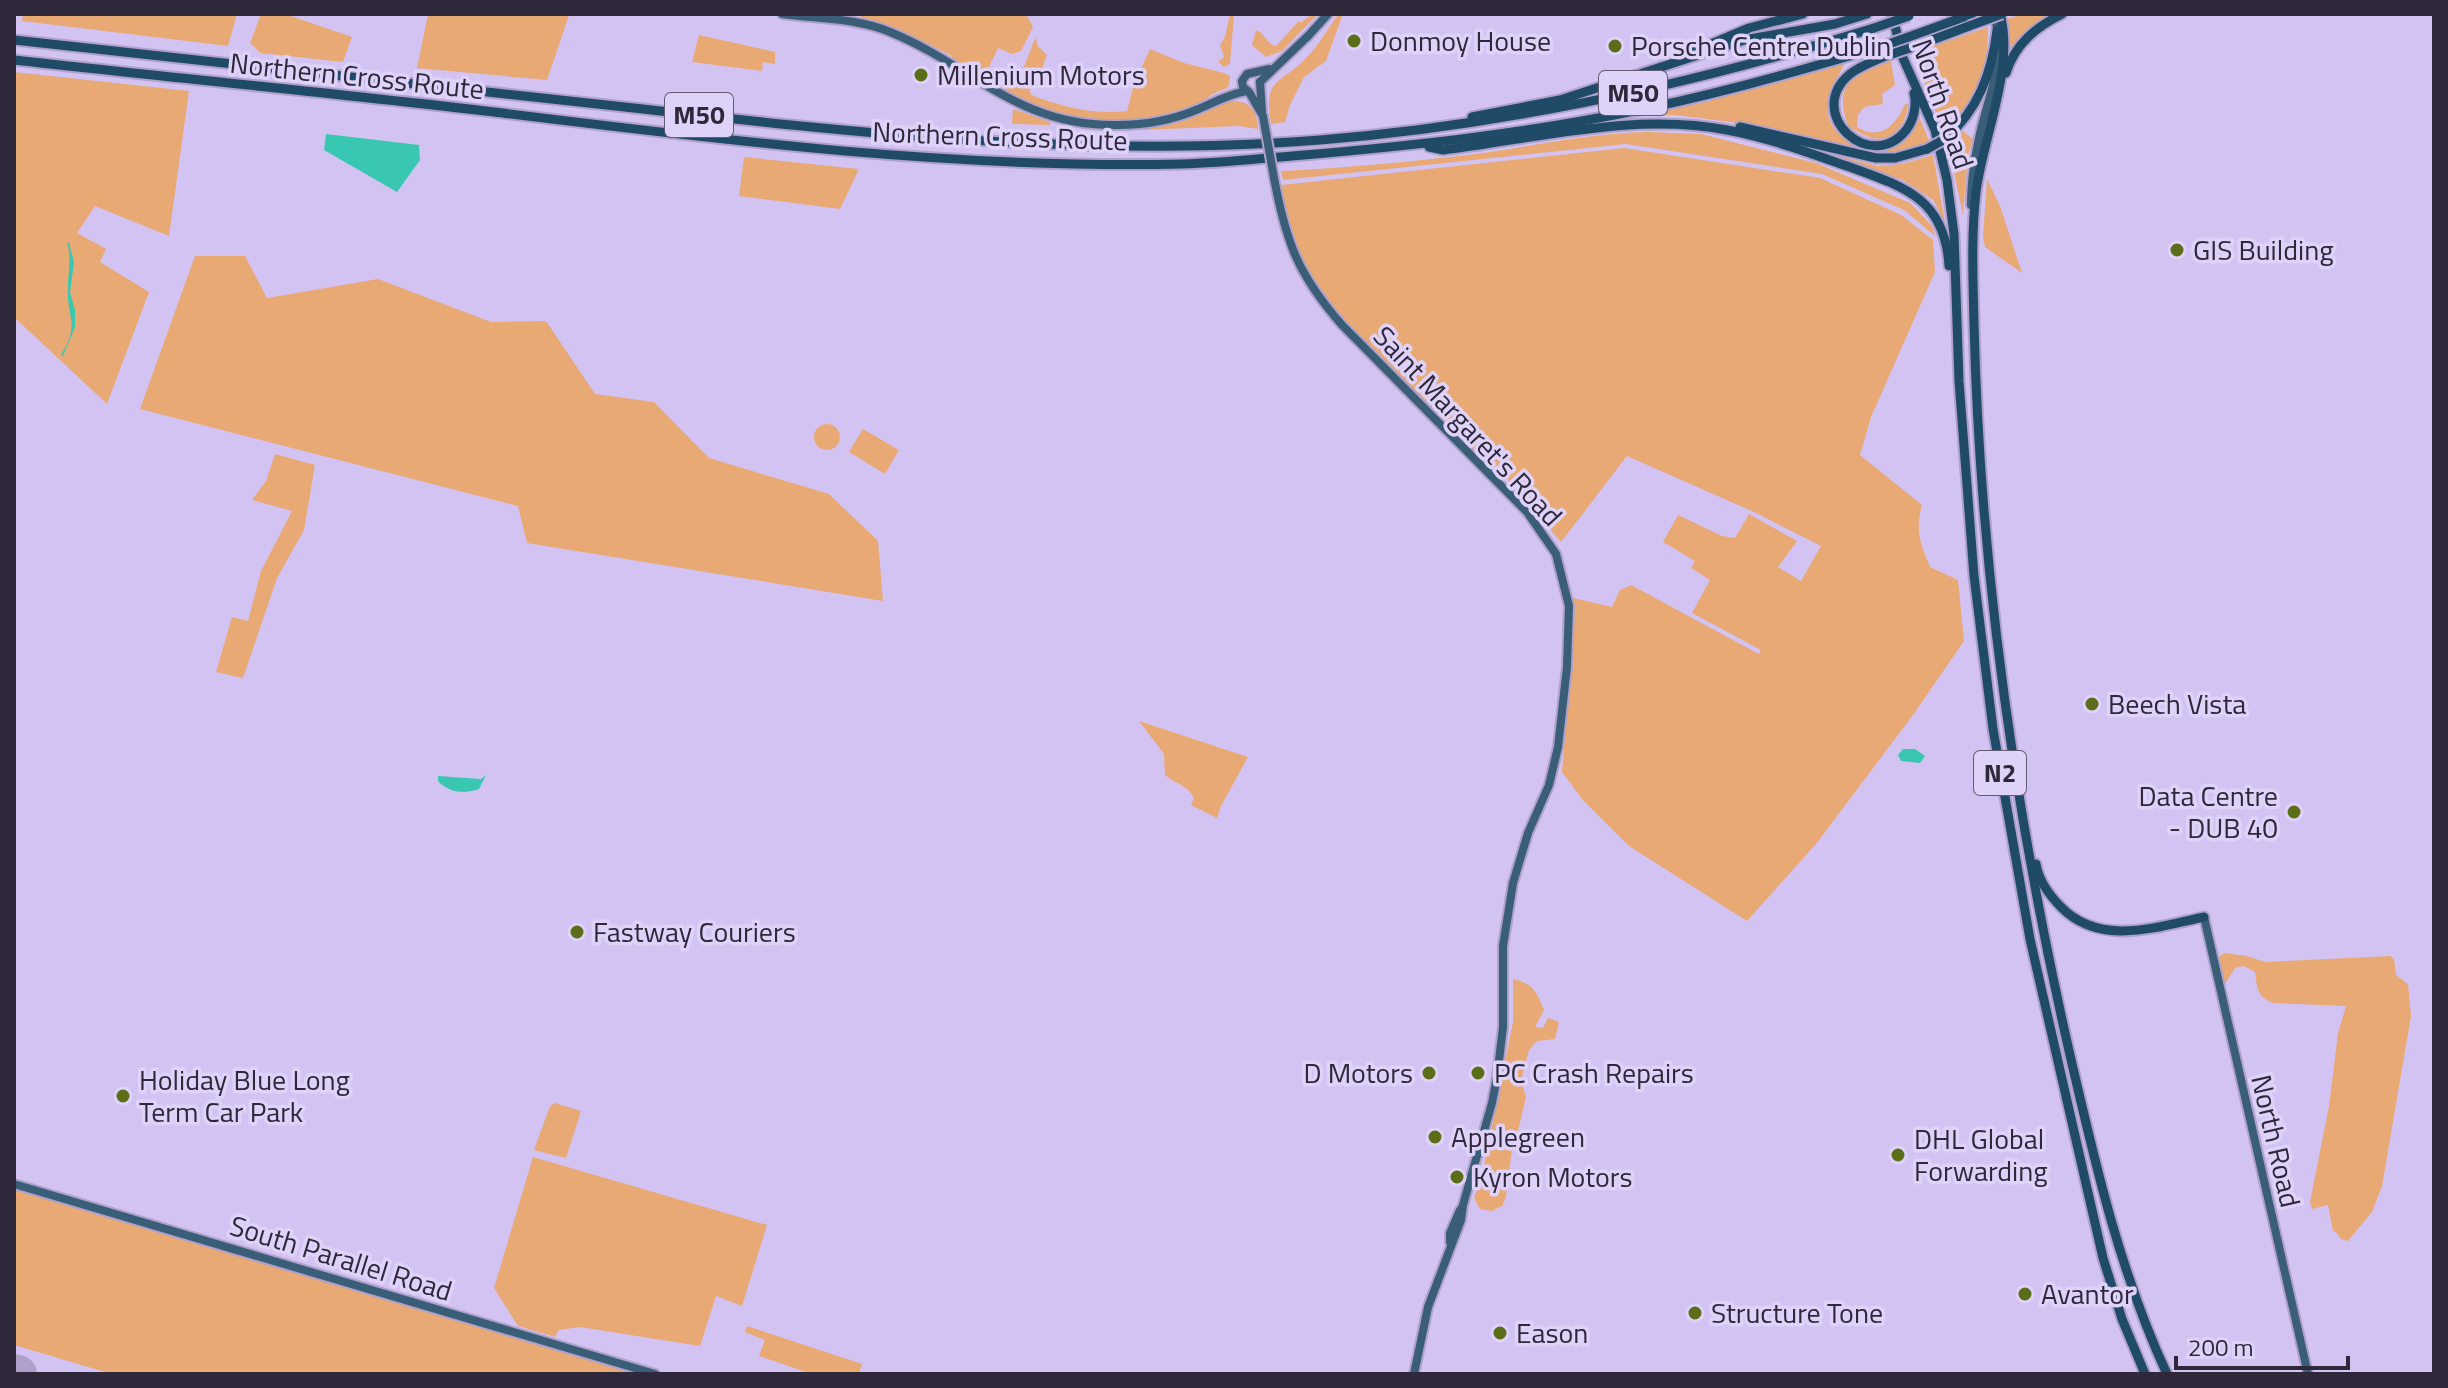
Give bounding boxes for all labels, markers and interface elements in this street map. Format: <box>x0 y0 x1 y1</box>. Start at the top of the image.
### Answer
place label: Donmoy House <box>1370 19 1551 62</box>
place label: Porsche Centre Dublin <box>1631 24 1891 67</box>
marker: Donmoy House <box>1345 32 1363 50</box>
street label: North Road <box>1901 33 1986 175</box>
marker: Porsche Centre Dublin <box>1606 37 1624 55</box>
street label: Northern Cross Route <box>228 41 486 110</box>
place label: Millenium Motors <box>937 53 1145 96</box>
marker: Millenium Motors <box>912 66 930 84</box>
road number: M50 <box>1599 71 1667 115</box>
road number: M50 <box>665 93 733 137</box>
street label: Northern Cross Route <box>872 110 1128 161</box>
place label: GIS Building <box>2193 228 2334 271</box>
marker: GIS Building <box>2168 241 2186 259</box>
street label: Saint Margaret's Road <box>1364 316 1573 536</box>
place label: Beech Vista <box>2108 682 2246 725</box>
marker: Beech Vista <box>2083 695 2101 713</box>
road number: N2 <box>1974 751 2026 795</box>
place label: Data Centre - DUB 40 <box>2138 774 2278 849</box>
marker: Data Centre - DUB 40 <box>2285 803 2303 821</box>
place label: Fastway Couriers <box>593 910 796 953</box>
marker: Fastway Couriers <box>568 923 586 941</box>
place label: D Motors <box>1303 1051 1413 1094</box>
place label: PC Crash Repairs <box>1494 1051 1694 1094</box>
place label: Holiday Blue Long Term Car Park <box>139 1058 350 1133</box>
marker: D Motors <box>1420 1064 1438 1082</box>
marker: PC Crash Repairs <box>1469 1064 1487 1082</box>
street label: North Road <box>2240 1070 2313 1211</box>
marker: Holiday Blue Long Term Car Park <box>114 1087 132 1105</box>
place label: Applegreen <box>1451 1115 1585 1158</box>
place label: DHL Global Forwarding <box>1914 1117 2048 1192</box>
marker: Applegreen <box>1426 1128 1444 1146</box>
marker: DHL Global Forwarding <box>1889 1146 1907 1164</box>
place label: Kyron Motors <box>1473 1155 1633 1198</box>
marker: Kyron Motors <box>1448 1168 1466 1186</box>
street label: South Parallel Road <box>225 1203 458 1312</box>
place label: Avantor <box>2041 1272 2134 1315</box>
marker: Avantor <box>2016 1285 2034 1303</box>
place label: Structure Tone <box>1711 1291 1883 1334</box>
marker: Structure Tone <box>1686 1304 1704 1322</box>
place label: Eason <box>1516 1311 1588 1354</box>
scale bar <box>2176 1320 2348 1370</box>
marker: Eason <box>1491 1324 1509 1342</box>
text: 200 m <box>2188 1329 2254 1365</box>

